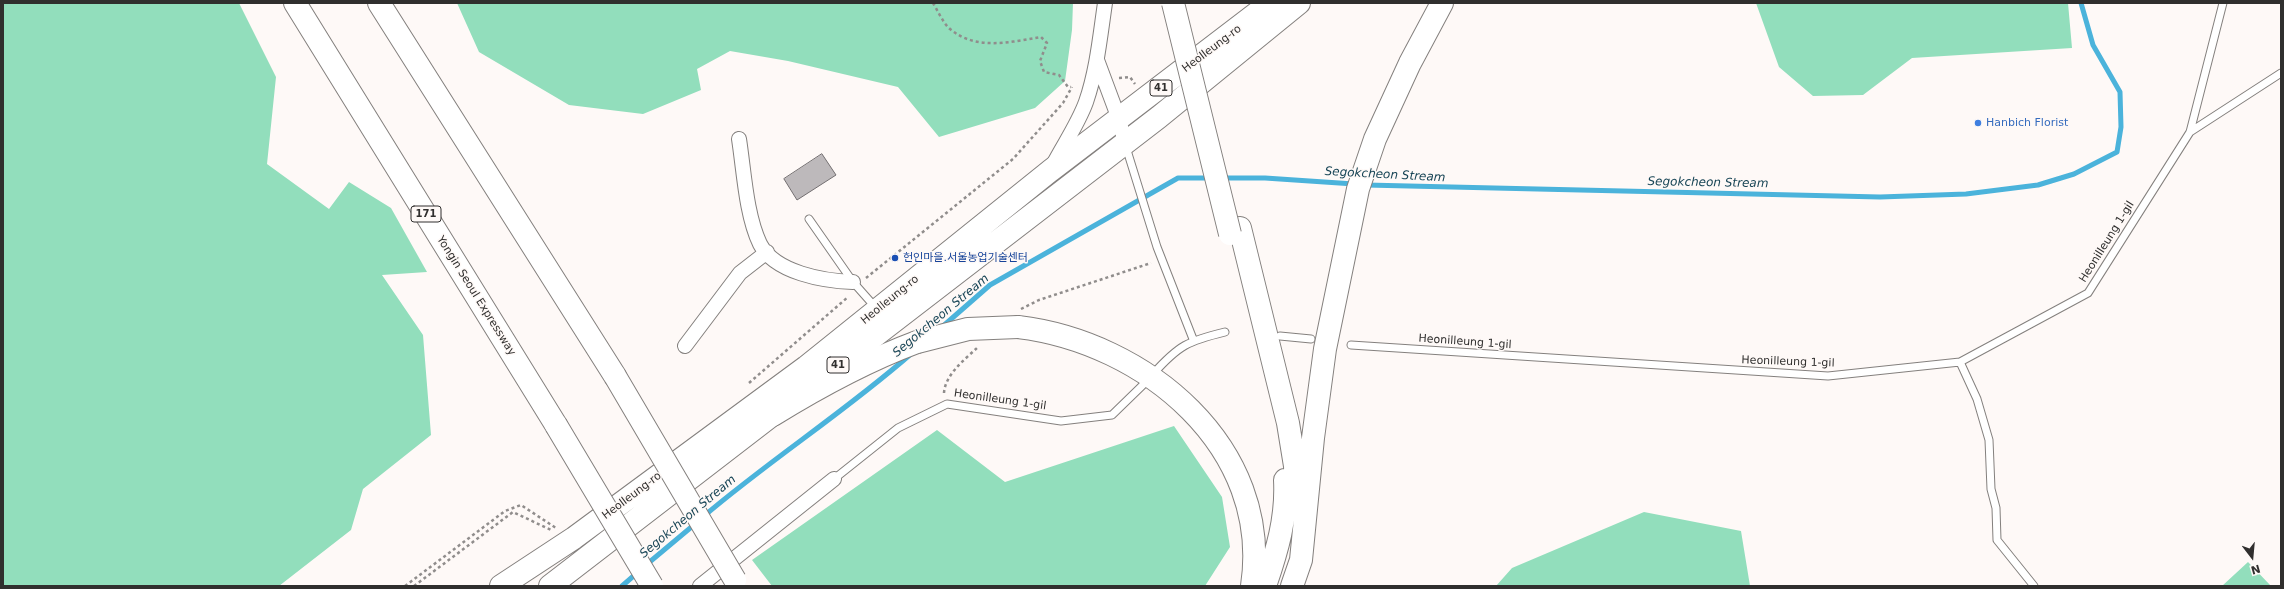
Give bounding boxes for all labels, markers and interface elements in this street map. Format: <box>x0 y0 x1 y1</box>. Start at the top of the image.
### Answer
street label: Heolleung-ro <box>1180 22 1244 76</box>
road number: 41 <box>1150 80 1172 96</box>
place label: Hanbich Florist <box>1986 116 2068 130</box>
marker: Hanbich Florist <box>1973 118 1983 128</box>
water label: Segokcheon Stream <box>1324 165 1446 185</box>
water label: Segokcheon Stream <box>1647 175 1769 191</box>
street label: Heonilleung 1-gil <box>2077 199 2137 285</box>
road number: 171 <box>411 206 441 222</box>
street label: Yongin Seoul Expressway <box>434 234 518 358</box>
place label: 헌인마을.서울농업기술센터 <box>903 251 1028 265</box>
marker: 헌인마을.서울농업기술센터 <box>890 253 900 263</box>
water label: Segokcheon Stream <box>890 272 992 360</box>
street label: Heolleung-ro <box>858 273 922 327</box>
street label: Heonilleung 1-gil <box>1418 332 1512 352</box>
street label: Heonilleung 1-gil <box>1741 354 1835 370</box>
road number: 41 <box>827 357 849 373</box>
street label: Heonilleung 1-gil <box>953 387 1047 413</box>
street label: Heolleung-ro <box>600 469 664 523</box>
water label: Segokcheon Stream <box>637 473 739 561</box>
north arrow <box>2232 537 2272 577</box>
text: N <box>2249 561 2262 577</box>

